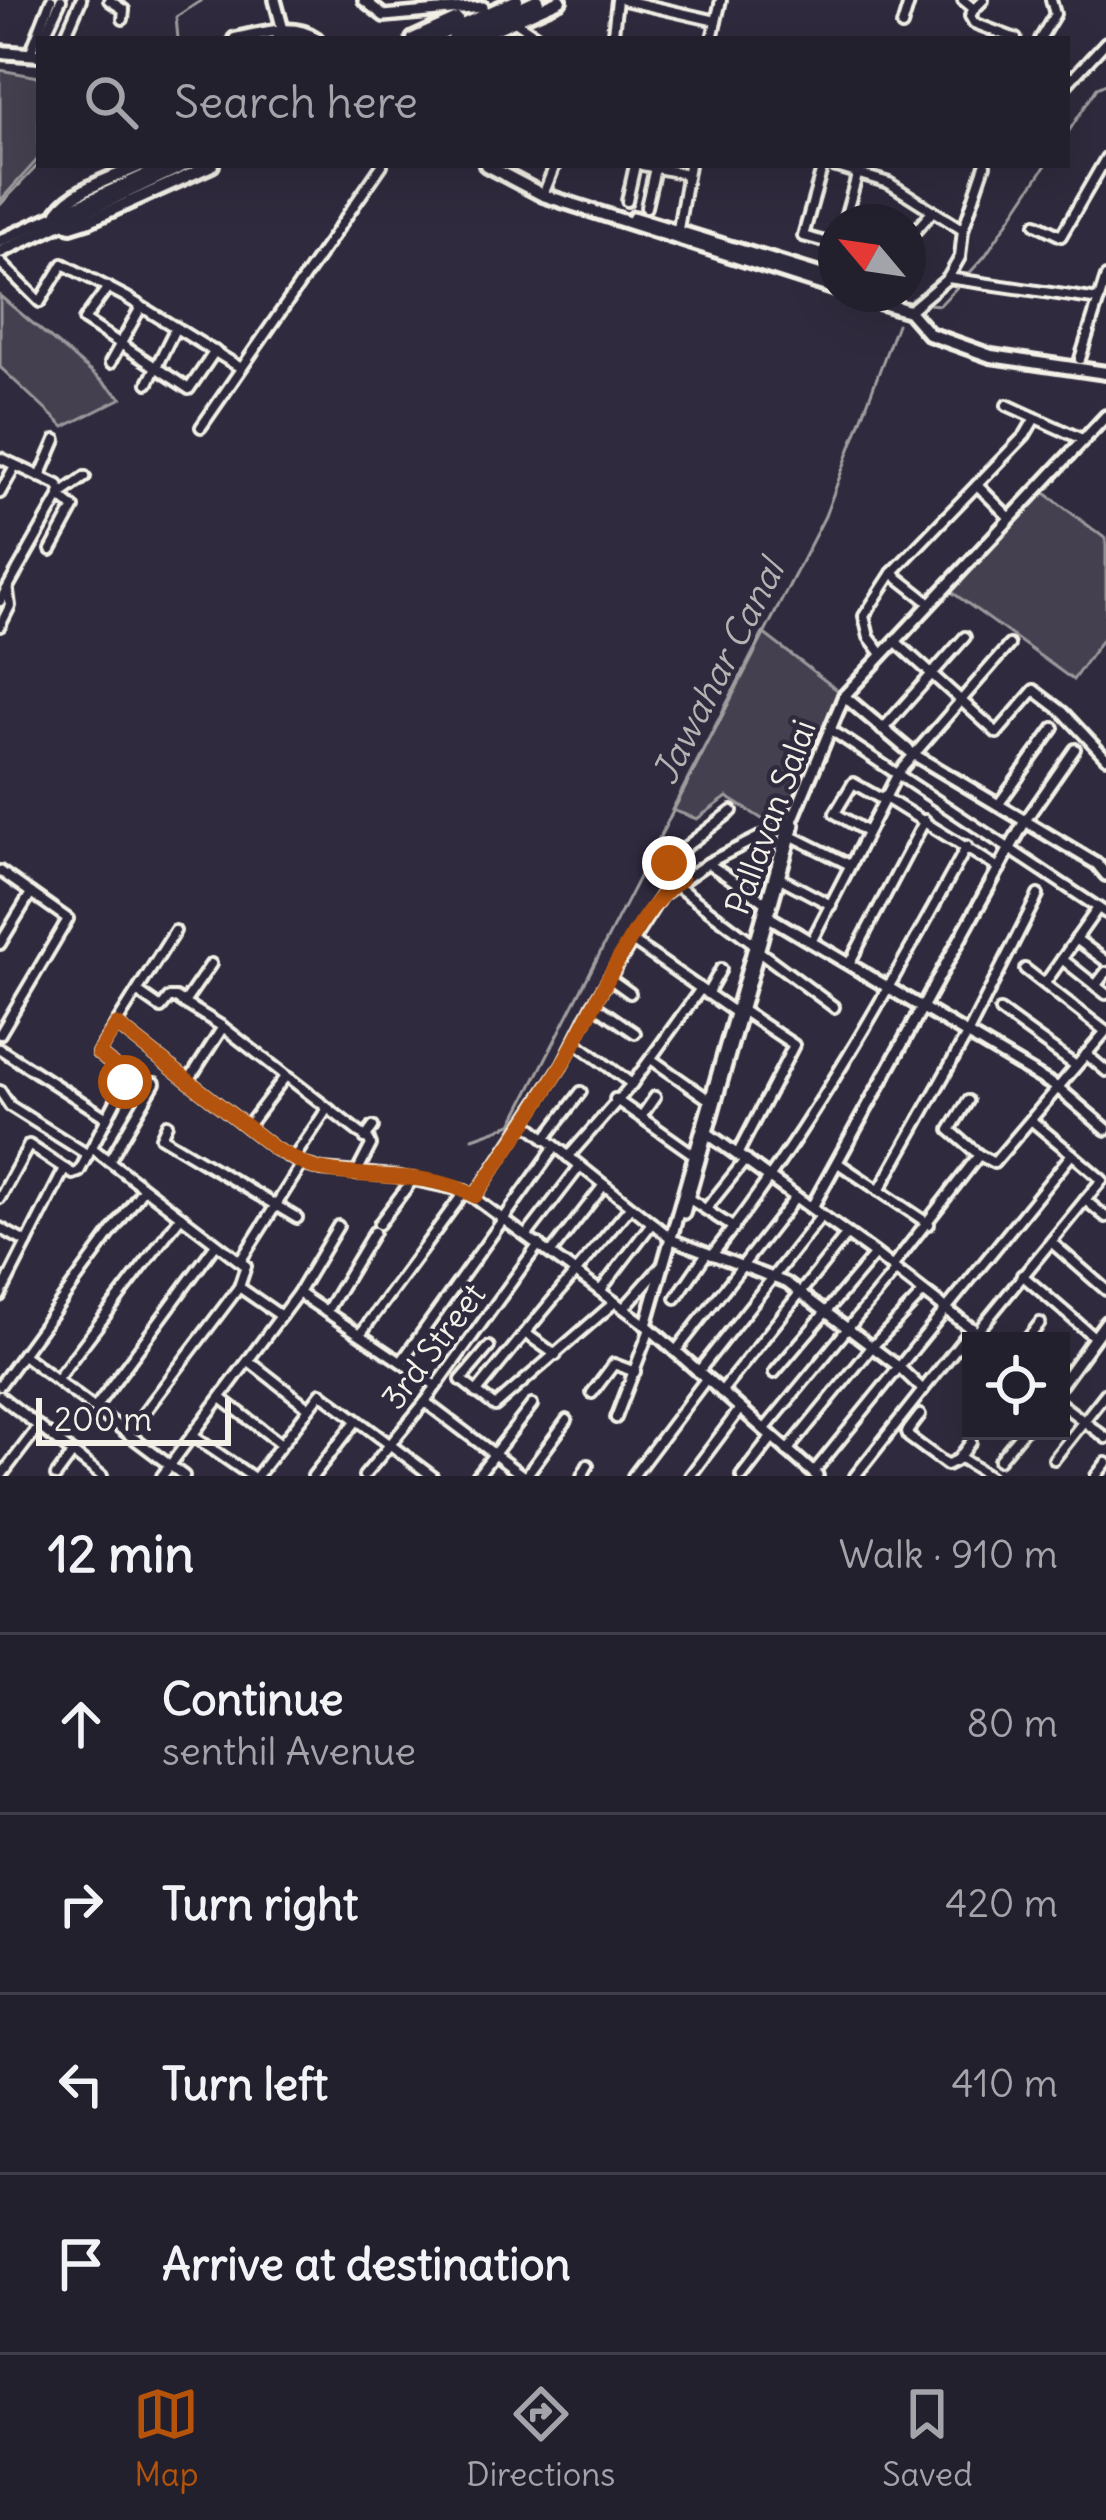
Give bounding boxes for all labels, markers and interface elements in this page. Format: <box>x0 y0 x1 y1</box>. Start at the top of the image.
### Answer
search box <box>36 36 1070 168</box>
icon: search <box>78 69 144 135</box>
text: Search here <box>174 74 418 130</box>
north arrow <box>818 204 926 312</box>
water label: Jawahar Canal <box>642 548 796 792</box>
street label: Pallavan Salai <box>715 714 825 920</box>
route end <box>642 836 696 890</box>
route start <box>98 1055 152 1109</box>
street label: 3rd Street <box>372 1275 494 1417</box>
map controls <box>962 1332 1070 1440</box>
button: locate <box>962 1332 1070 1440</box>
scale bar <box>36 1392 231 1445</box>
text: 200 m <box>54 1398 152 1440</box>
text: 12 min <box>48 1522 194 1586</box>
text: Walk · 910 m <box>839 1530 1058 1579</box>
text: Continue <box>162 1671 344 1727</box>
icon: ahead <box>48 1691 114 1757</box>
text: 80 m <box>966 1699 1058 1748</box>
text: senthil Avenue <box>162 1727 416 1776</box>
icon: right <box>48 1871 114 1937</box>
text: Turn right <box>162 1876 358 1932</box>
text: 420 m <box>945 1879 1058 1928</box>
icon: left <box>48 2051 114 2117</box>
text: Turn left <box>162 2056 328 2112</box>
text: 410 m <box>951 2059 1058 2108</box>
icon: arrive <box>48 2231 114 2297</box>
text: Arrive at destination <box>162 2236 571 2292</box>
tab: Map <box>133 2381 199 2495</box>
tab: Directions <box>466 2381 615 2495</box>
tab: Saved <box>882 2381 973 2495</box>

